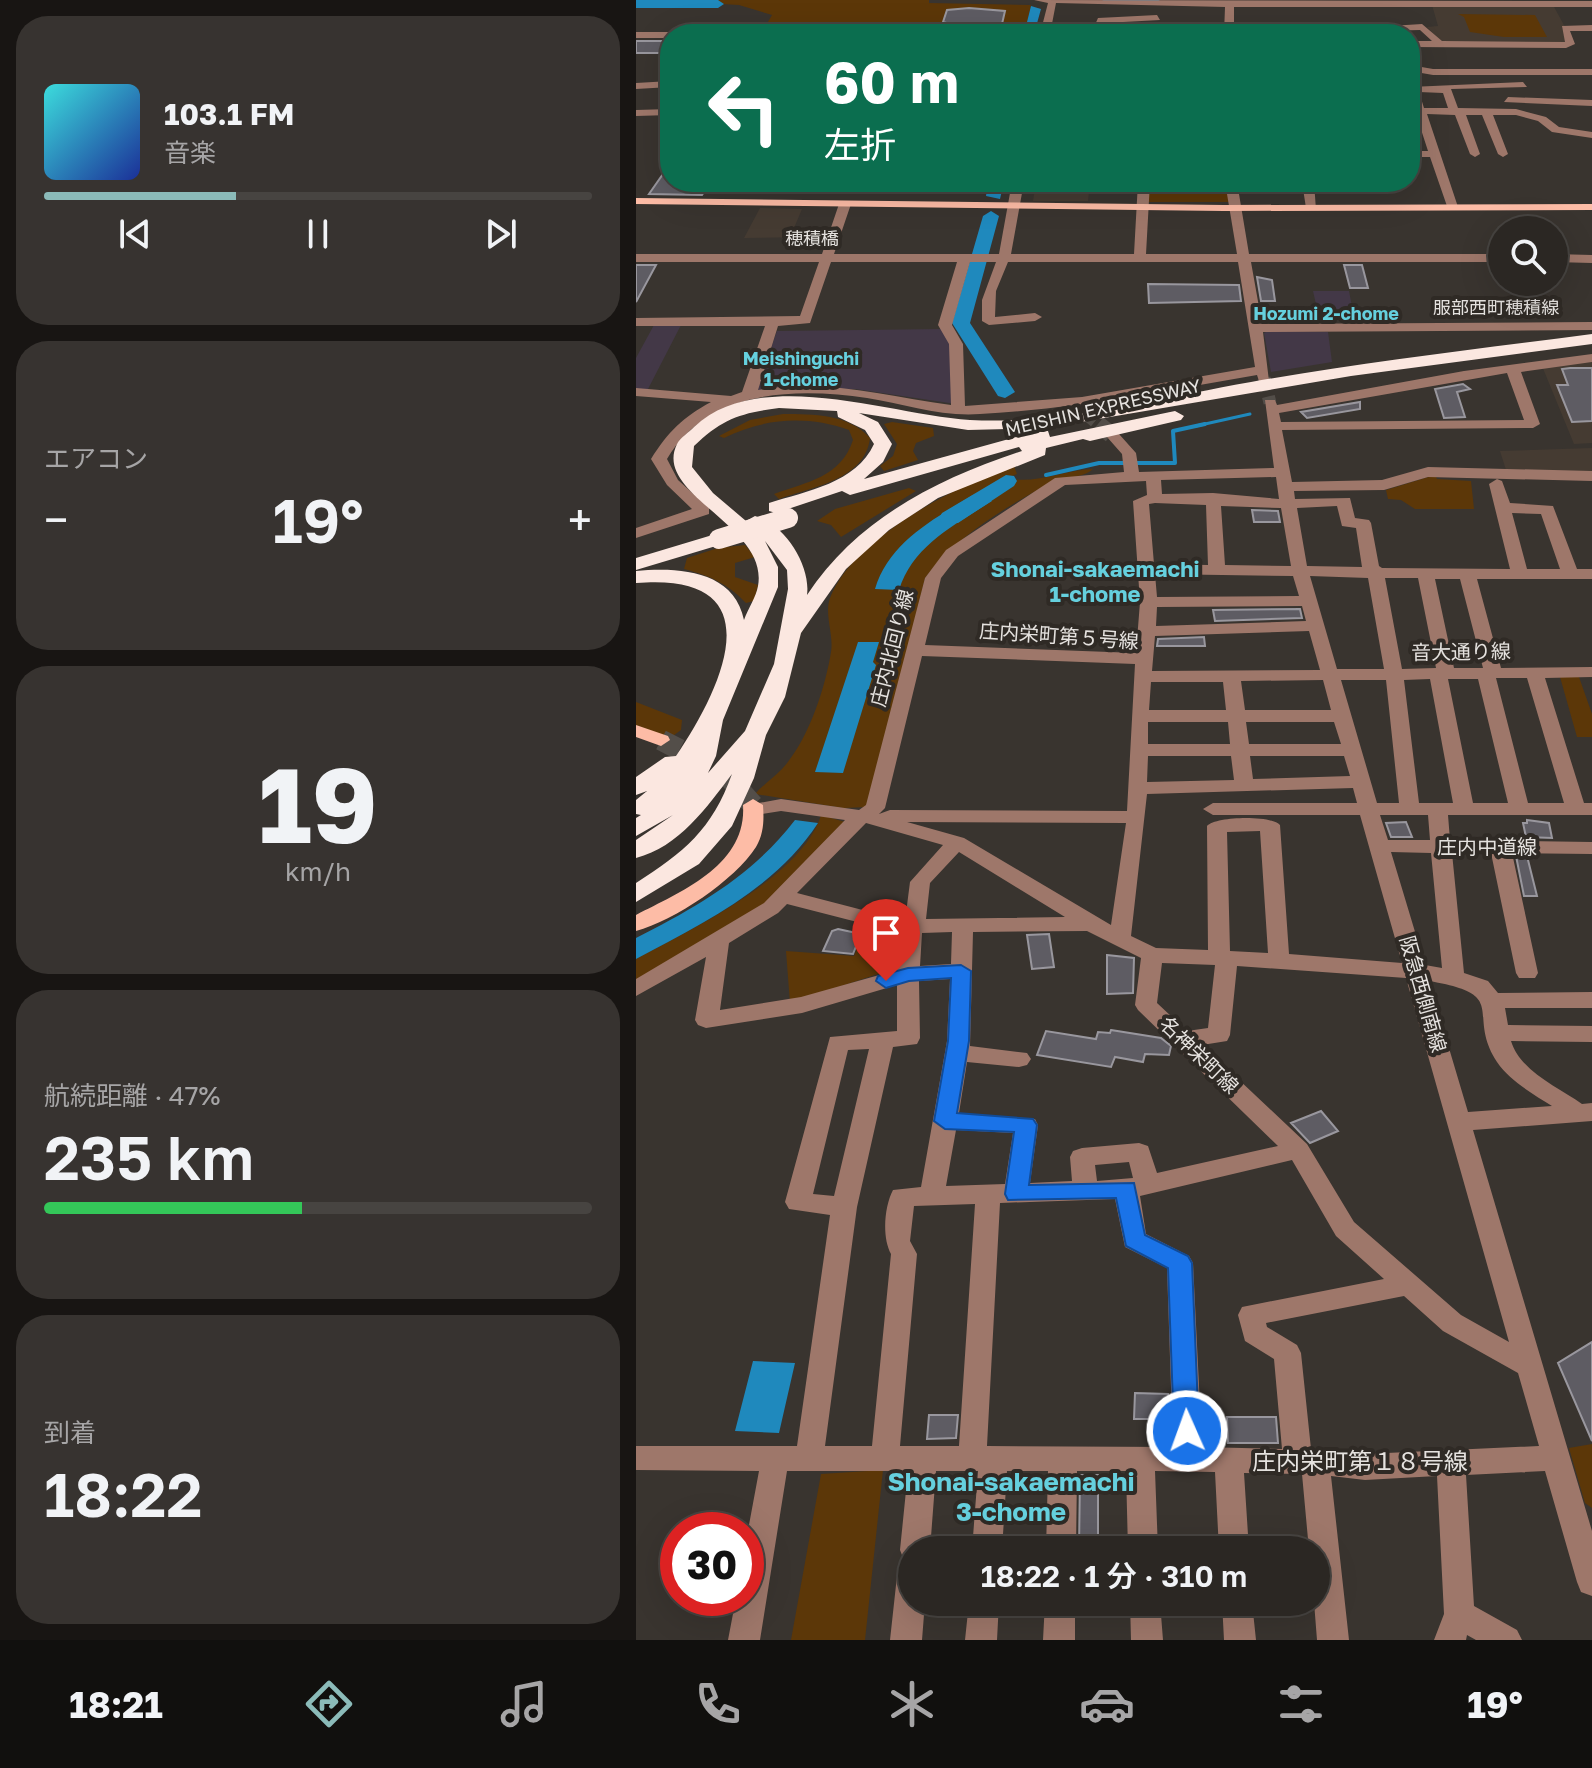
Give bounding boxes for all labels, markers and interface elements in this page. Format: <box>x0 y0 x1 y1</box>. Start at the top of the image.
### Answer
text: 60 m <box>824 48 959 115</box>
icon: left <box>692 56 796 160</box>
text: 103.1 FM <box>164 96 294 132</box>
text: 左折 <box>824 123 896 166</box>
text: 音楽 <box>164 137 216 168</box>
icon: previous <box>113 212 157 256</box>
icon: pause <box>296 212 340 256</box>
icon: next <box>479 212 523 256</box>
map controls <box>1488 216 1568 296</box>
button: search <box>1488 216 1568 296</box>
street label: 穂積橋 <box>785 227 839 249</box>
street label: 服部西町穂積線 <box>1433 296 1559 318</box>
district label: Hozumi 2-chome <box>1253 302 1399 324</box>
district label: Meishinguchi 1-chome <box>743 347 859 390</box>
street label: MEISHIN EXPRESSWAY <box>1003 374 1203 440</box>
text: エアコン <box>44 443 148 474</box>
text: 19° <box>272 484 364 556</box>
text: − <box>44 493 68 546</box>
text: + <box>568 493 592 546</box>
district label: Shonai-sakaemachi 1-chome <box>990 555 1200 607</box>
street label: 庄内北回り線 <box>865 587 917 709</box>
street label: 庄内栄町第５号線 <box>978 617 1140 653</box>
street label: 音大通り線 <box>1411 638 1511 664</box>
text: 19 <box>258 741 378 866</box>
street label: 庄内中道線 <box>1437 834 1537 858</box>
text: km/h <box>285 856 351 887</box>
pin <box>852 899 920 981</box>
icon: arrive <box>864 911 908 955</box>
street label: 阪急西側南線 <box>1396 933 1452 1055</box>
street label: 名神栄町線 <box>1155 1011 1244 1098</box>
text: 航続距離 · 47% <box>44 1080 220 1111</box>
text: 235 km <box>44 1121 254 1193</box>
position arrow <box>1145 1389 1229 1473</box>
text: 到着 <box>44 1417 96 1448</box>
street label: 庄内栄町第１８号線 <box>1252 1446 1468 1475</box>
text: 18:22 <box>44 1458 202 1530</box>
district label: Shonai-sakaemachi 3-chome <box>887 1466 1135 1527</box>
speed limit sign: 30 <box>660 1512 764 1616</box>
text: 18:22 · 1 分 · 310 m <box>981 1558 1247 1594</box>
icon: directions <box>301 1676 357 1732</box>
icon: music <box>496 1676 552 1732</box>
icon: phone <box>690 1676 746 1732</box>
icon: climate <box>884 1676 940 1732</box>
icon: car <box>1079 1676 1135 1732</box>
icon: filters <box>1273 1676 1329 1732</box>
text: 18:21 <box>69 1683 163 1726</box>
text: 19° <box>1467 1683 1523 1726</box>

